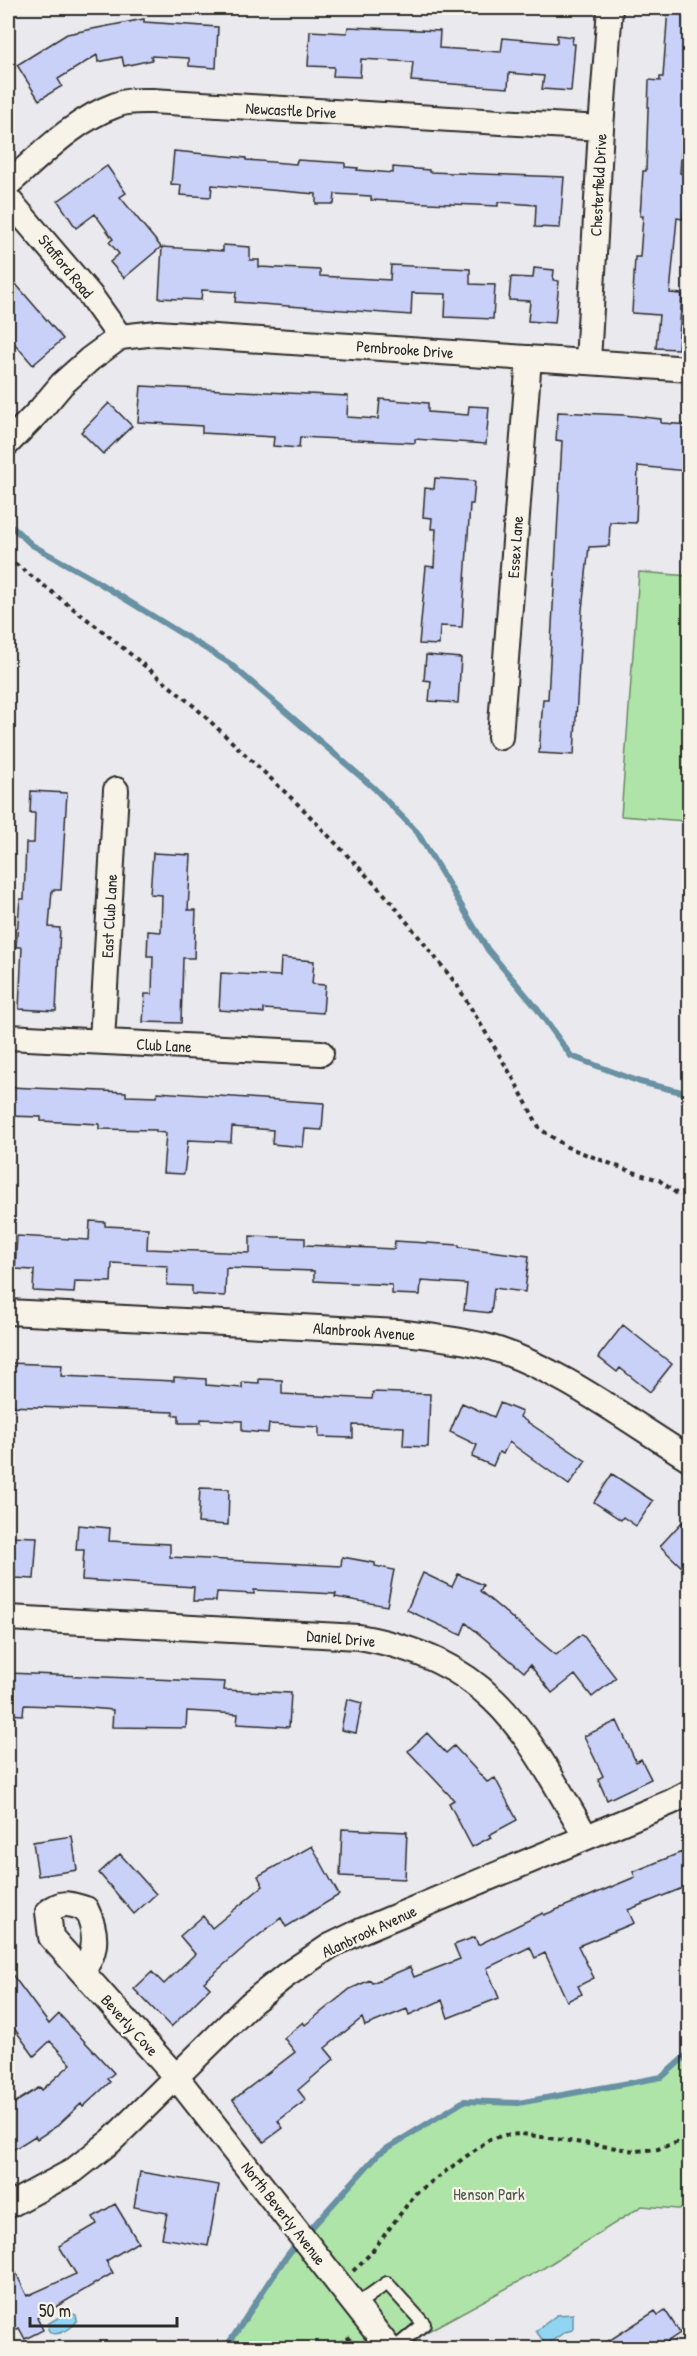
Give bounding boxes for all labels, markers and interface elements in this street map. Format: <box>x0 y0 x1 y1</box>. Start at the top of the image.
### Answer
street label: Newcastle Drive <box>245 97 338 123</box>
street label: Chesterfield Drive <box>584 132 612 237</box>
street label: Stafford Road <box>33 229 99 303</box>
street label: Pembrooke Drive <box>356 335 455 363</box>
street label: Essex Lane <box>502 514 528 579</box>
street label: East Club Lane <box>96 873 122 959</box>
street label: Club Lane <box>136 1033 193 1057</box>
street label: Alanbrook Avenue <box>312 1316 416 1346</box>
street label: Daniel Drive <box>306 1624 377 1652</box>
street label: Alanbrook Avenue <box>318 1899 420 1963</box>
street label: Beverly Cove <box>96 1989 164 2061</box>
street label: North Beverly Avenue <box>237 2157 332 2270</box>
park label: Henson Park <box>453 2183 525 2205</box>
scale bar <box>30 2290 177 2328</box>
text: 50 m <box>39 2298 71 2323</box>

